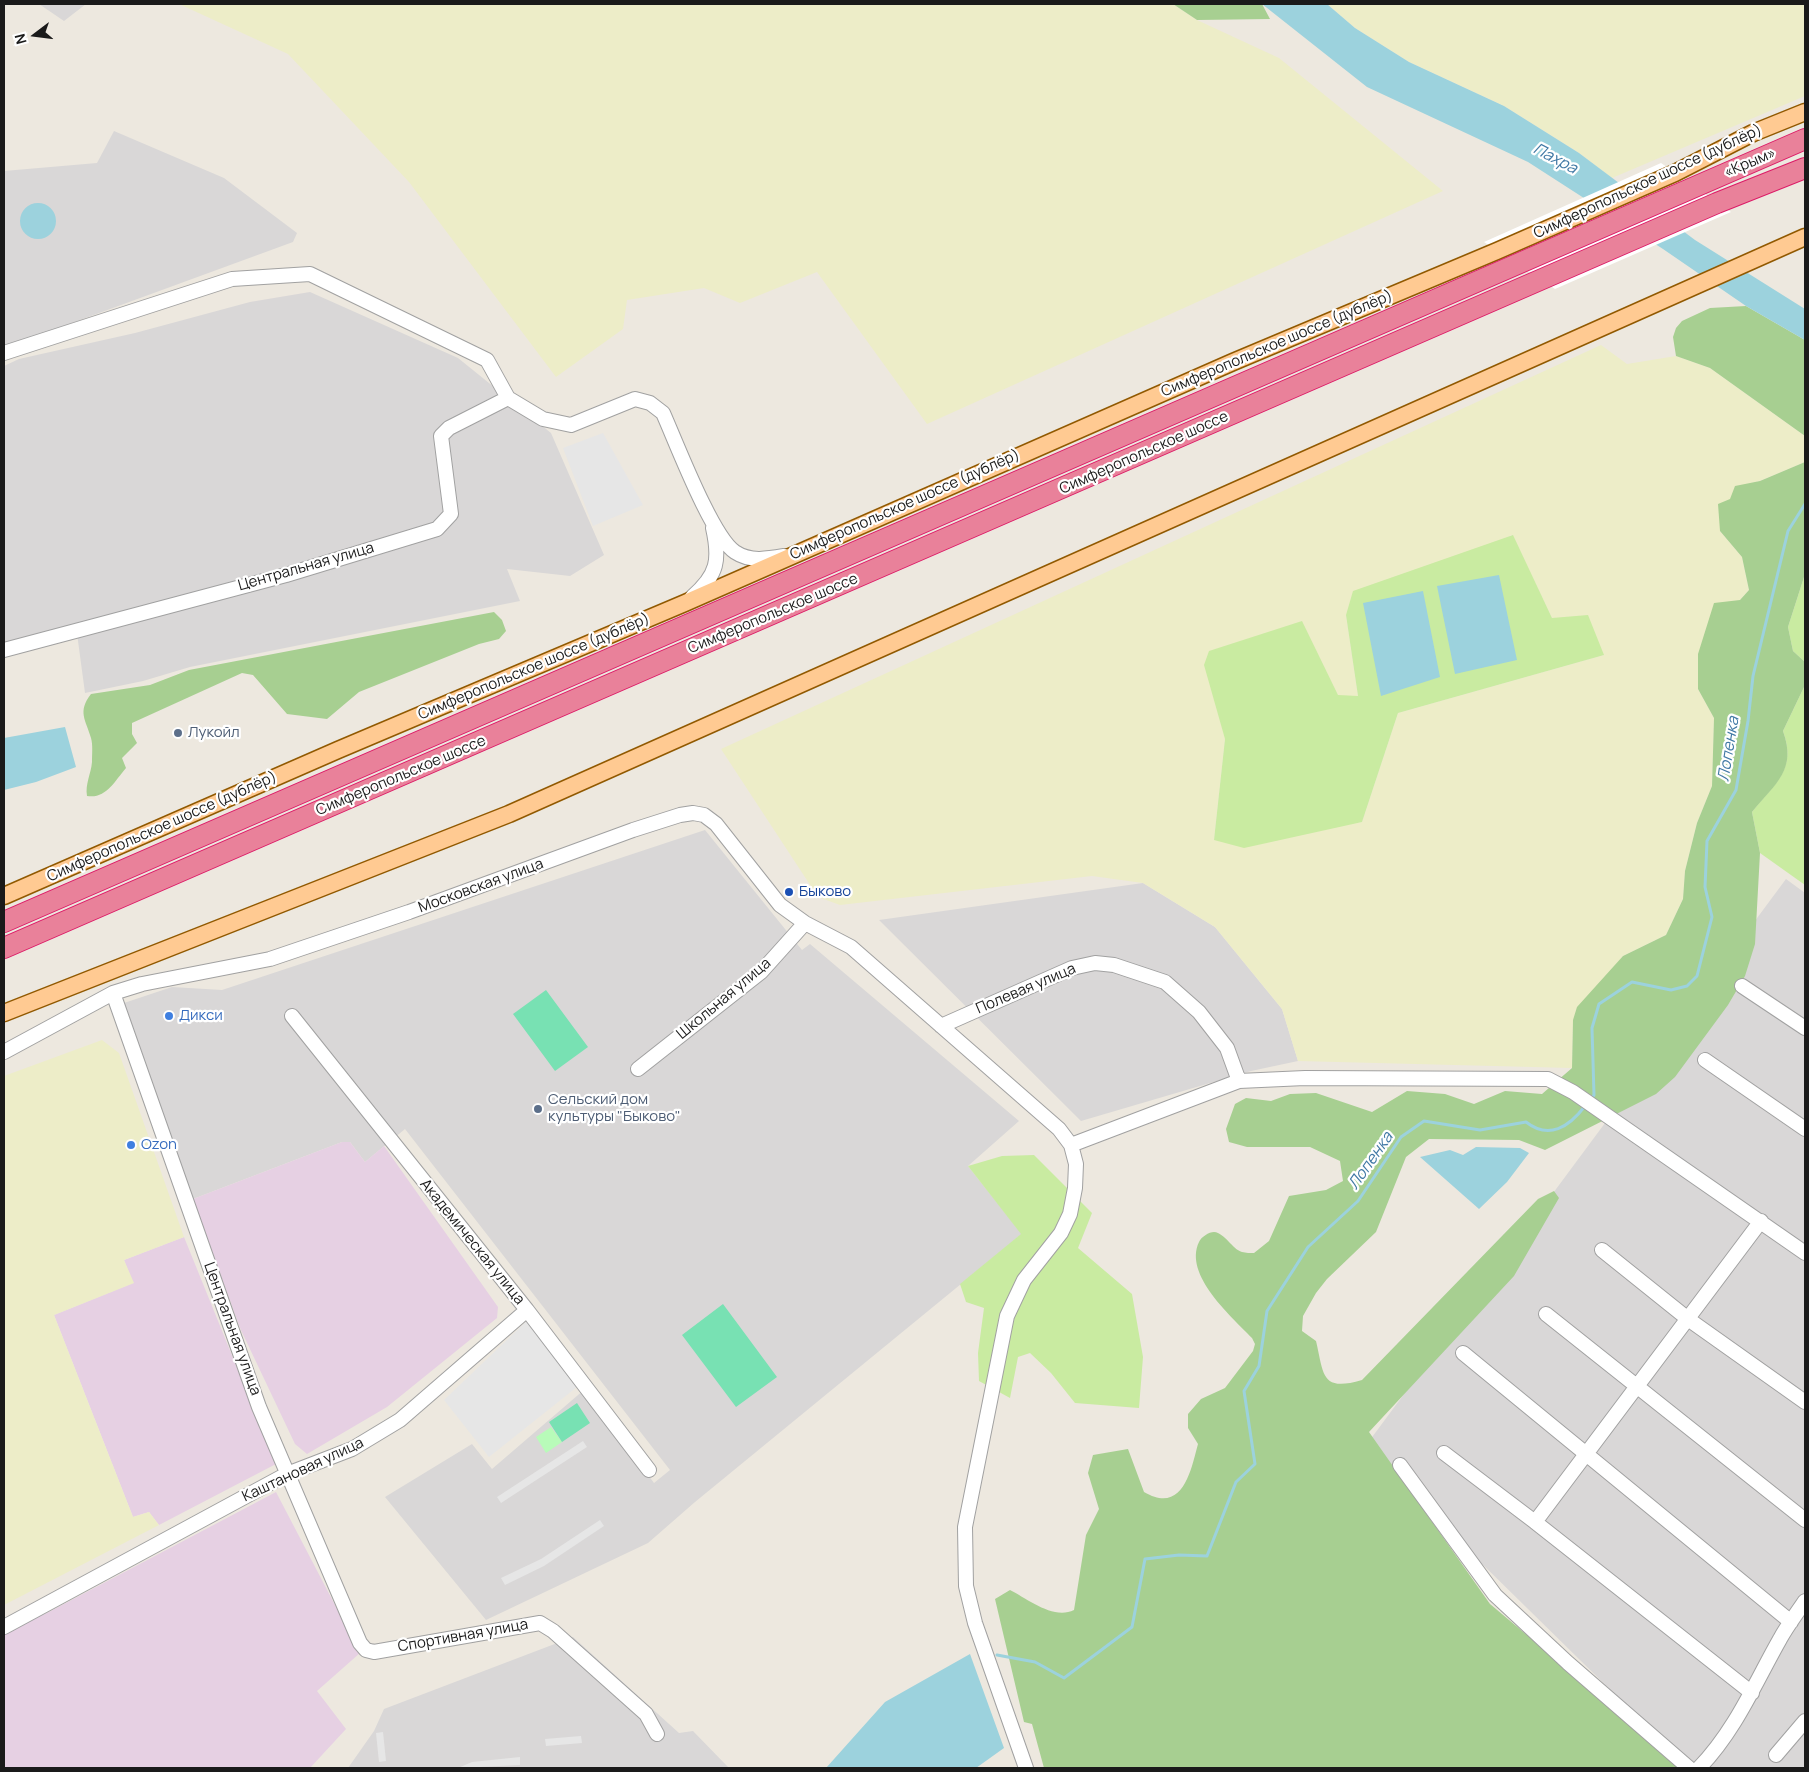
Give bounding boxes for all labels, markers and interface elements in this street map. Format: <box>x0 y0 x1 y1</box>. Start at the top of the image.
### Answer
north arrow <box>10 10 60 60</box>
text: N <box>10 32 31 46</box>
street label: Симферопольское шоссе (дублёр) <box>1531 121 1765 243</box>
water label: Пахра <box>1530 140 1580 178</box>
street label: «Крым» <box>1722 144 1778 182</box>
street label: Симферопольское шоссе (дублёр) <box>1159 287 1395 401</box>
street label: Симферопольское шоссе <box>1057 408 1231 498</box>
street label: Симферопольское шоссе (дублёр) <box>787 446 1023 564</box>
street label: Центральная улица <box>236 539 376 595</box>
street label: Симферопольское шоссе <box>685 570 861 658</box>
street label: Симферопольское шоссе (дублёр) <box>416 610 652 724</box>
water label: Лопенка <box>1714 715 1744 783</box>
place label: Лукойл <box>188 724 240 742</box>
marker: Лукойл <box>172 727 184 739</box>
street label: Симферопольское шоссе <box>313 732 489 820</box>
street label: Симферопольское шоссе (дублёр) <box>44 768 280 886</box>
street label: Московская улица <box>416 855 546 917</box>
place label: Быково <box>799 883 851 901</box>
marker: Быково <box>783 886 795 898</box>
street label: Школьная улица <box>673 954 775 1044</box>
street label: Полевая улица <box>973 960 1079 1018</box>
place label: Дикси <box>179 1007 223 1025</box>
marker: Дикси <box>163 1010 175 1022</box>
place label: Сельский дом культуры "Быково" <box>548 1091 681 1126</box>
marker: Сельский дом культуры "Быково" <box>532 1103 544 1115</box>
water label: Лопенка <box>1344 1129 1398 1193</box>
place label: Ozon <box>141 1136 177 1154</box>
marker: Ozon <box>125 1139 137 1151</box>
street label: Академическая улица <box>416 1176 528 1308</box>
street label: Центральная улица <box>200 1260 264 1398</box>
street label: Каштановая улица <box>239 1434 367 1506</box>
street label: Спортивная улица <box>396 1616 530 1656</box>

